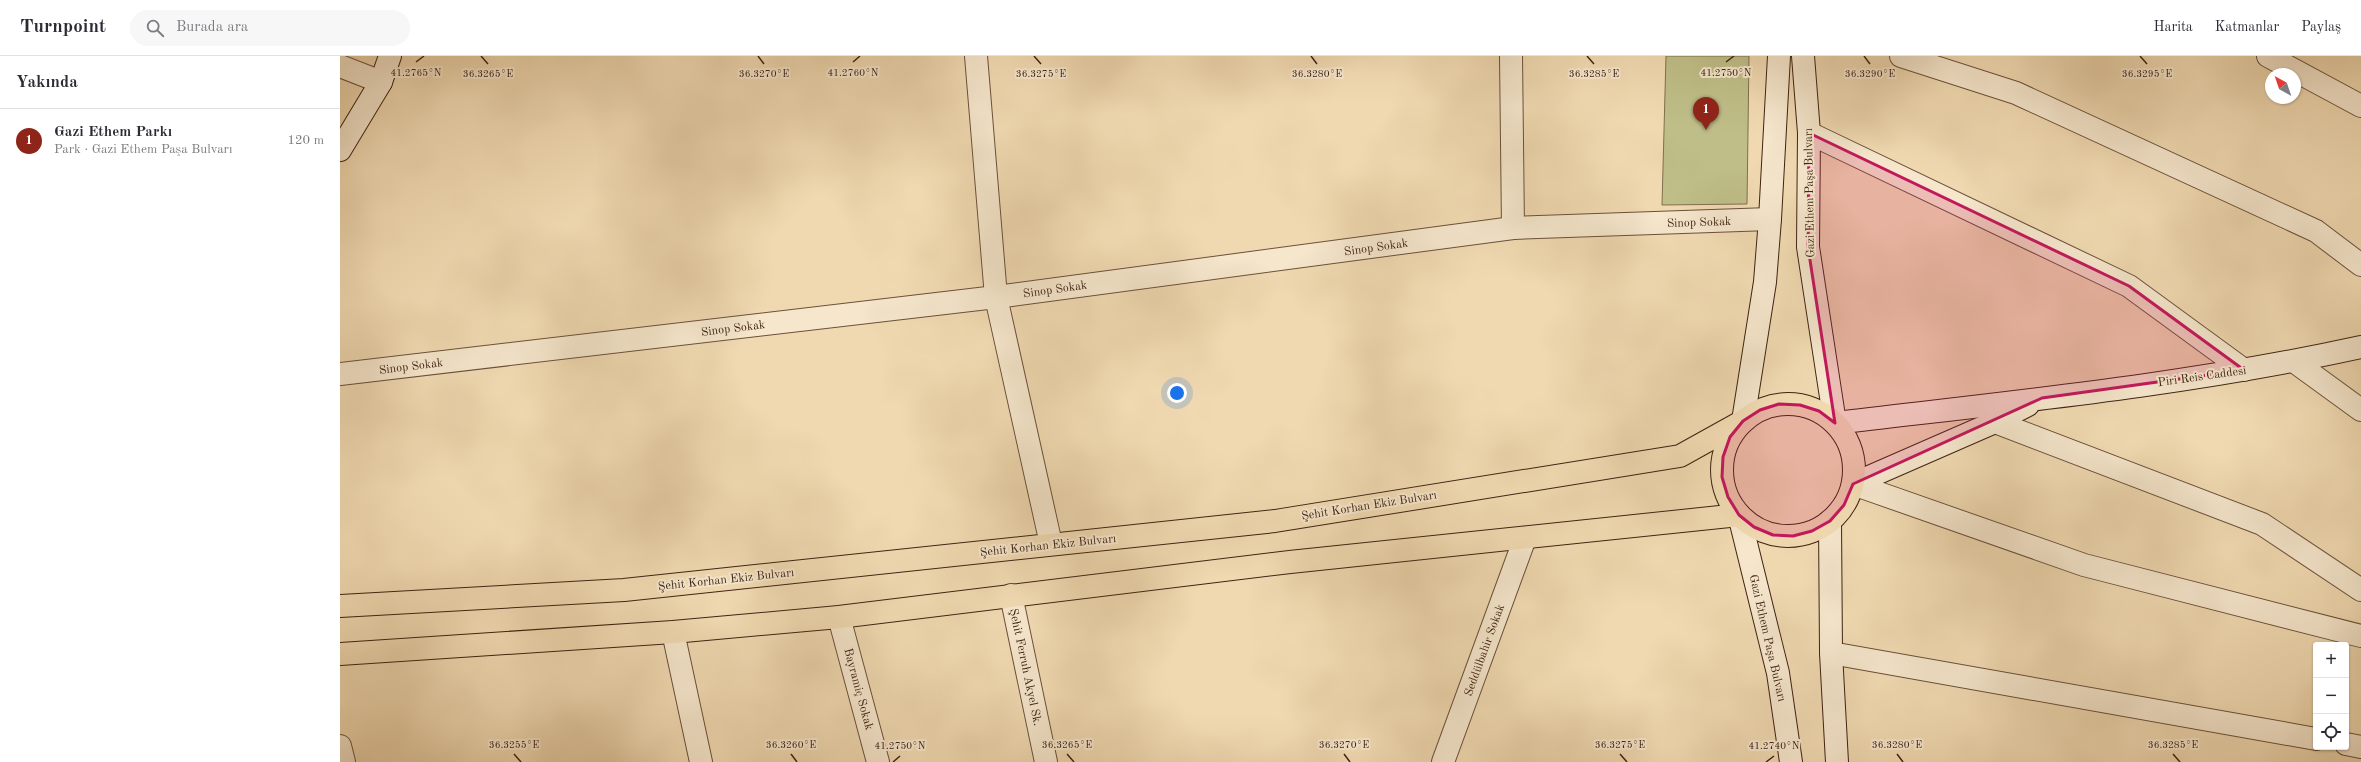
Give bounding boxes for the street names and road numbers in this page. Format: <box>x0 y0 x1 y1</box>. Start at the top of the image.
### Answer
street label: Gazi Ethem Paşa Bulvarı <box>1803 128 1817 258</box>
street label: Sinop Sokak <box>1667 216 1731 230</box>
street label: Sinop Sokak <box>1343 238 1409 258</box>
street label: Sinop Sokak <box>1022 280 1088 300</box>
street label: Sinop Sokak <box>700 319 766 339</box>
street label: Sinop Sokak <box>378 357 444 377</box>
street label: Piri Reis Caddesi <box>2157 365 2247 389</box>
street label: Şehit Korhan Ekiz Bulvarı <box>1301 489 1438 523</box>
street label: Şehit Korhan Ekiz Bulvarı <box>979 533 1117 559</box>
street label: Şehit Korhan Ekiz Bulvarı <box>657 567 795 593</box>
street label: Gazi Ethem Paşa Bulvarı <box>1747 574 1787 703</box>
street label: Seddülbahir Sokak <box>1463 603 1507 698</box>
street label: Şehit Ferruh Akyel Sk. <box>1007 607 1043 727</box>
street label: Bayramiç Sokak <box>841 647 875 732</box>

